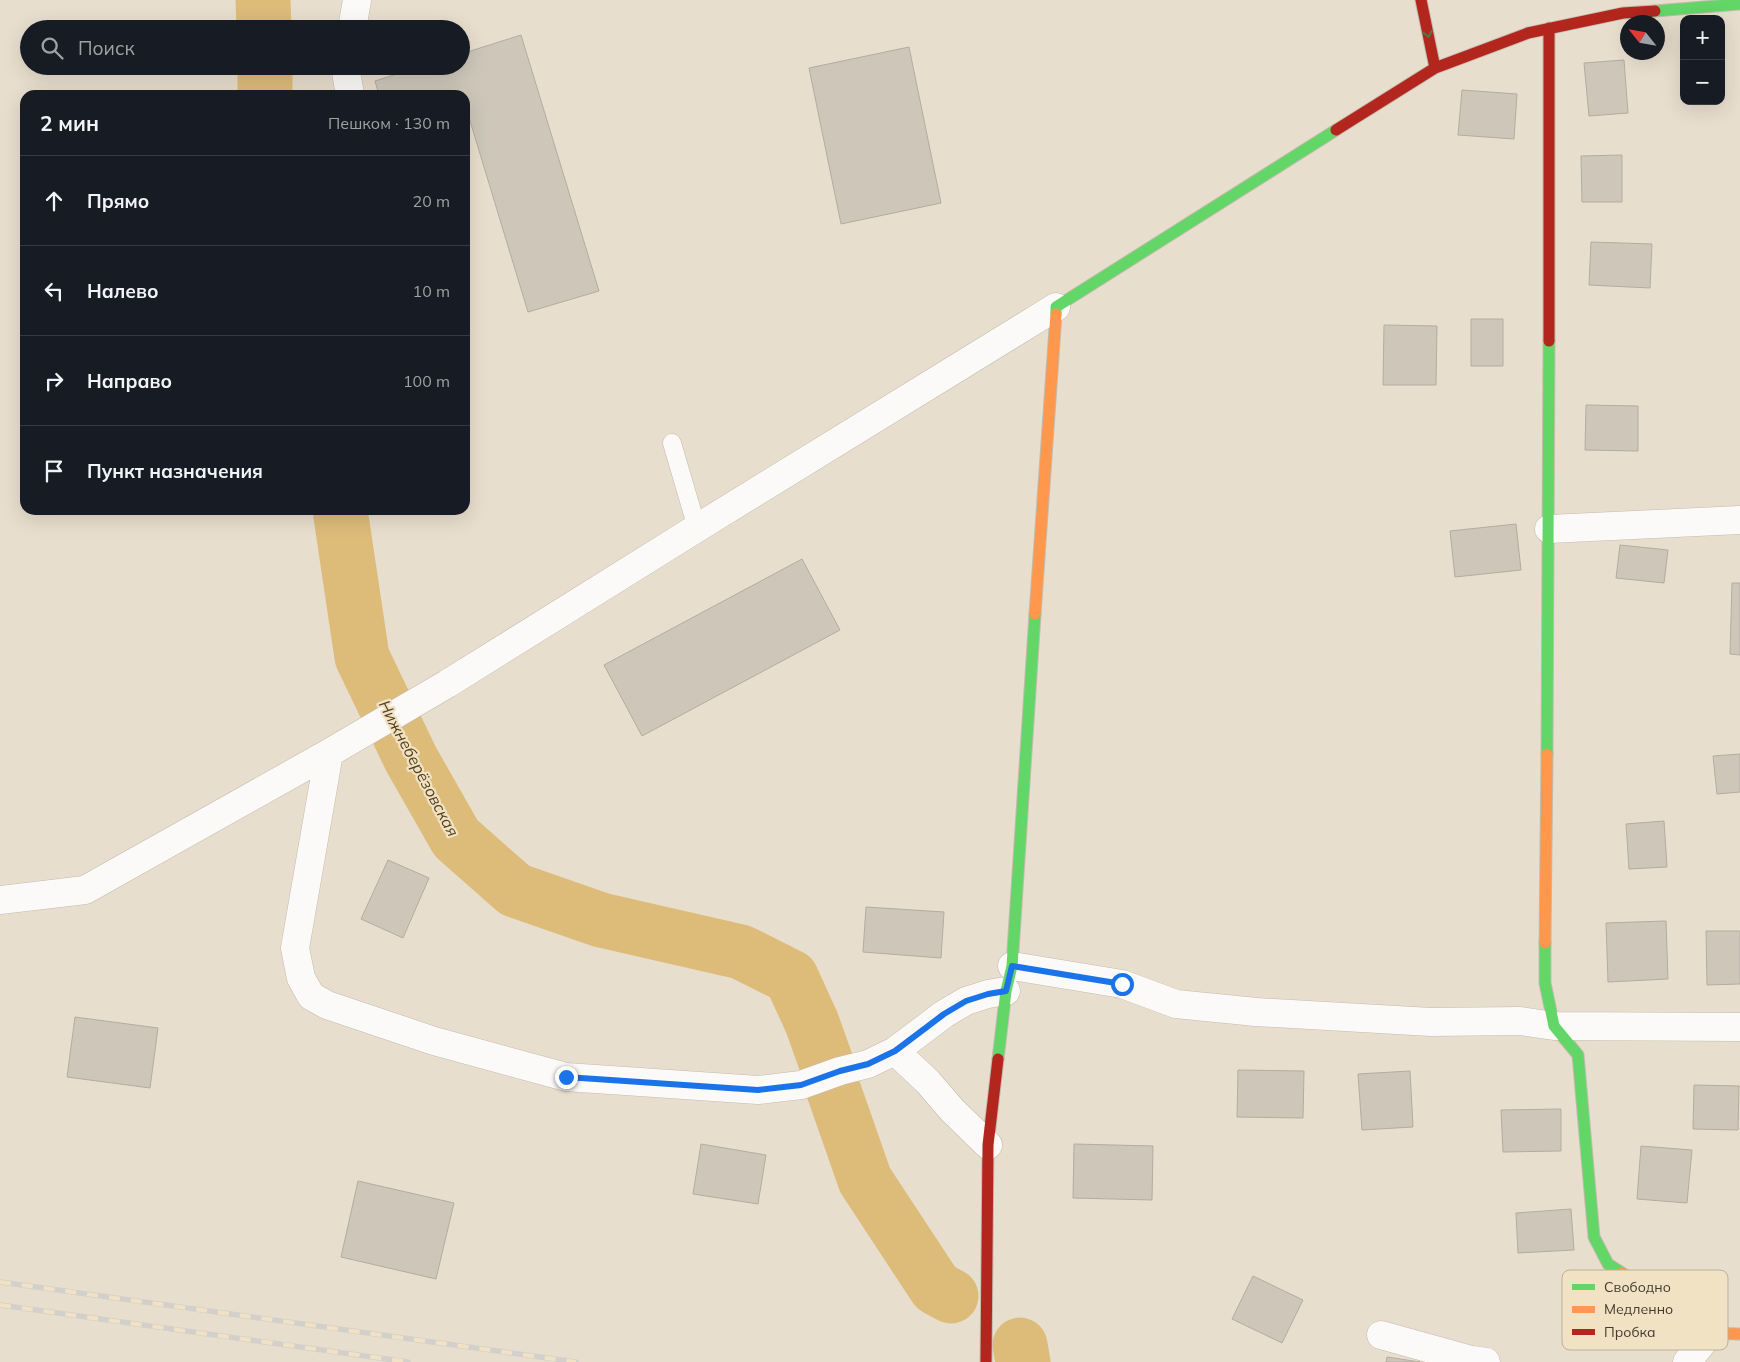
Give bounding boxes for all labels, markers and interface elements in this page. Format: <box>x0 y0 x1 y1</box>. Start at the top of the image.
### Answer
north arrow <box>1620 15 1665 60</box>
map controls <box>1680 15 1725 105</box>
button: + <box>1680 15 1725 60</box>
search box <box>20 20 470 75</box>
one-way arrow <box>1422 30 1432 39</box>
icon: search <box>38 34 66 62</box>
text: Поиск <box>78 36 135 60</box>
button: − <box>1680 60 1725 105</box>
text: 2 мин <box>40 110 99 136</box>
text: Пешком · 130 m <box>328 113 450 133</box>
icon: ahead <box>40 187 68 215</box>
text: Прямо <box>87 189 149 213</box>
text: 20 m <box>413 191 450 211</box>
icon: left <box>40 277 68 305</box>
text: Налево <box>87 279 159 303</box>
text: 10 m <box>413 281 450 301</box>
icon: right <box>40 367 68 395</box>
text: Направо <box>87 369 172 393</box>
text: 100 m <box>403 371 450 391</box>
icon: arrive <box>40 457 68 485</box>
text: Пункт назначения <box>87 459 263 483</box>
water label: Нижнеберёзовская <box>375 696 463 840</box>
route start <box>1111 973 1134 996</box>
route end <box>555 1066 578 1089</box>
legend <box>1562 1270 1728 1350</box>
text: Свободно <box>1604 1278 1671 1296</box>
text: Медленно <box>1604 1300 1673 1318</box>
text: Пробка <box>1604 1323 1656 1341</box>

